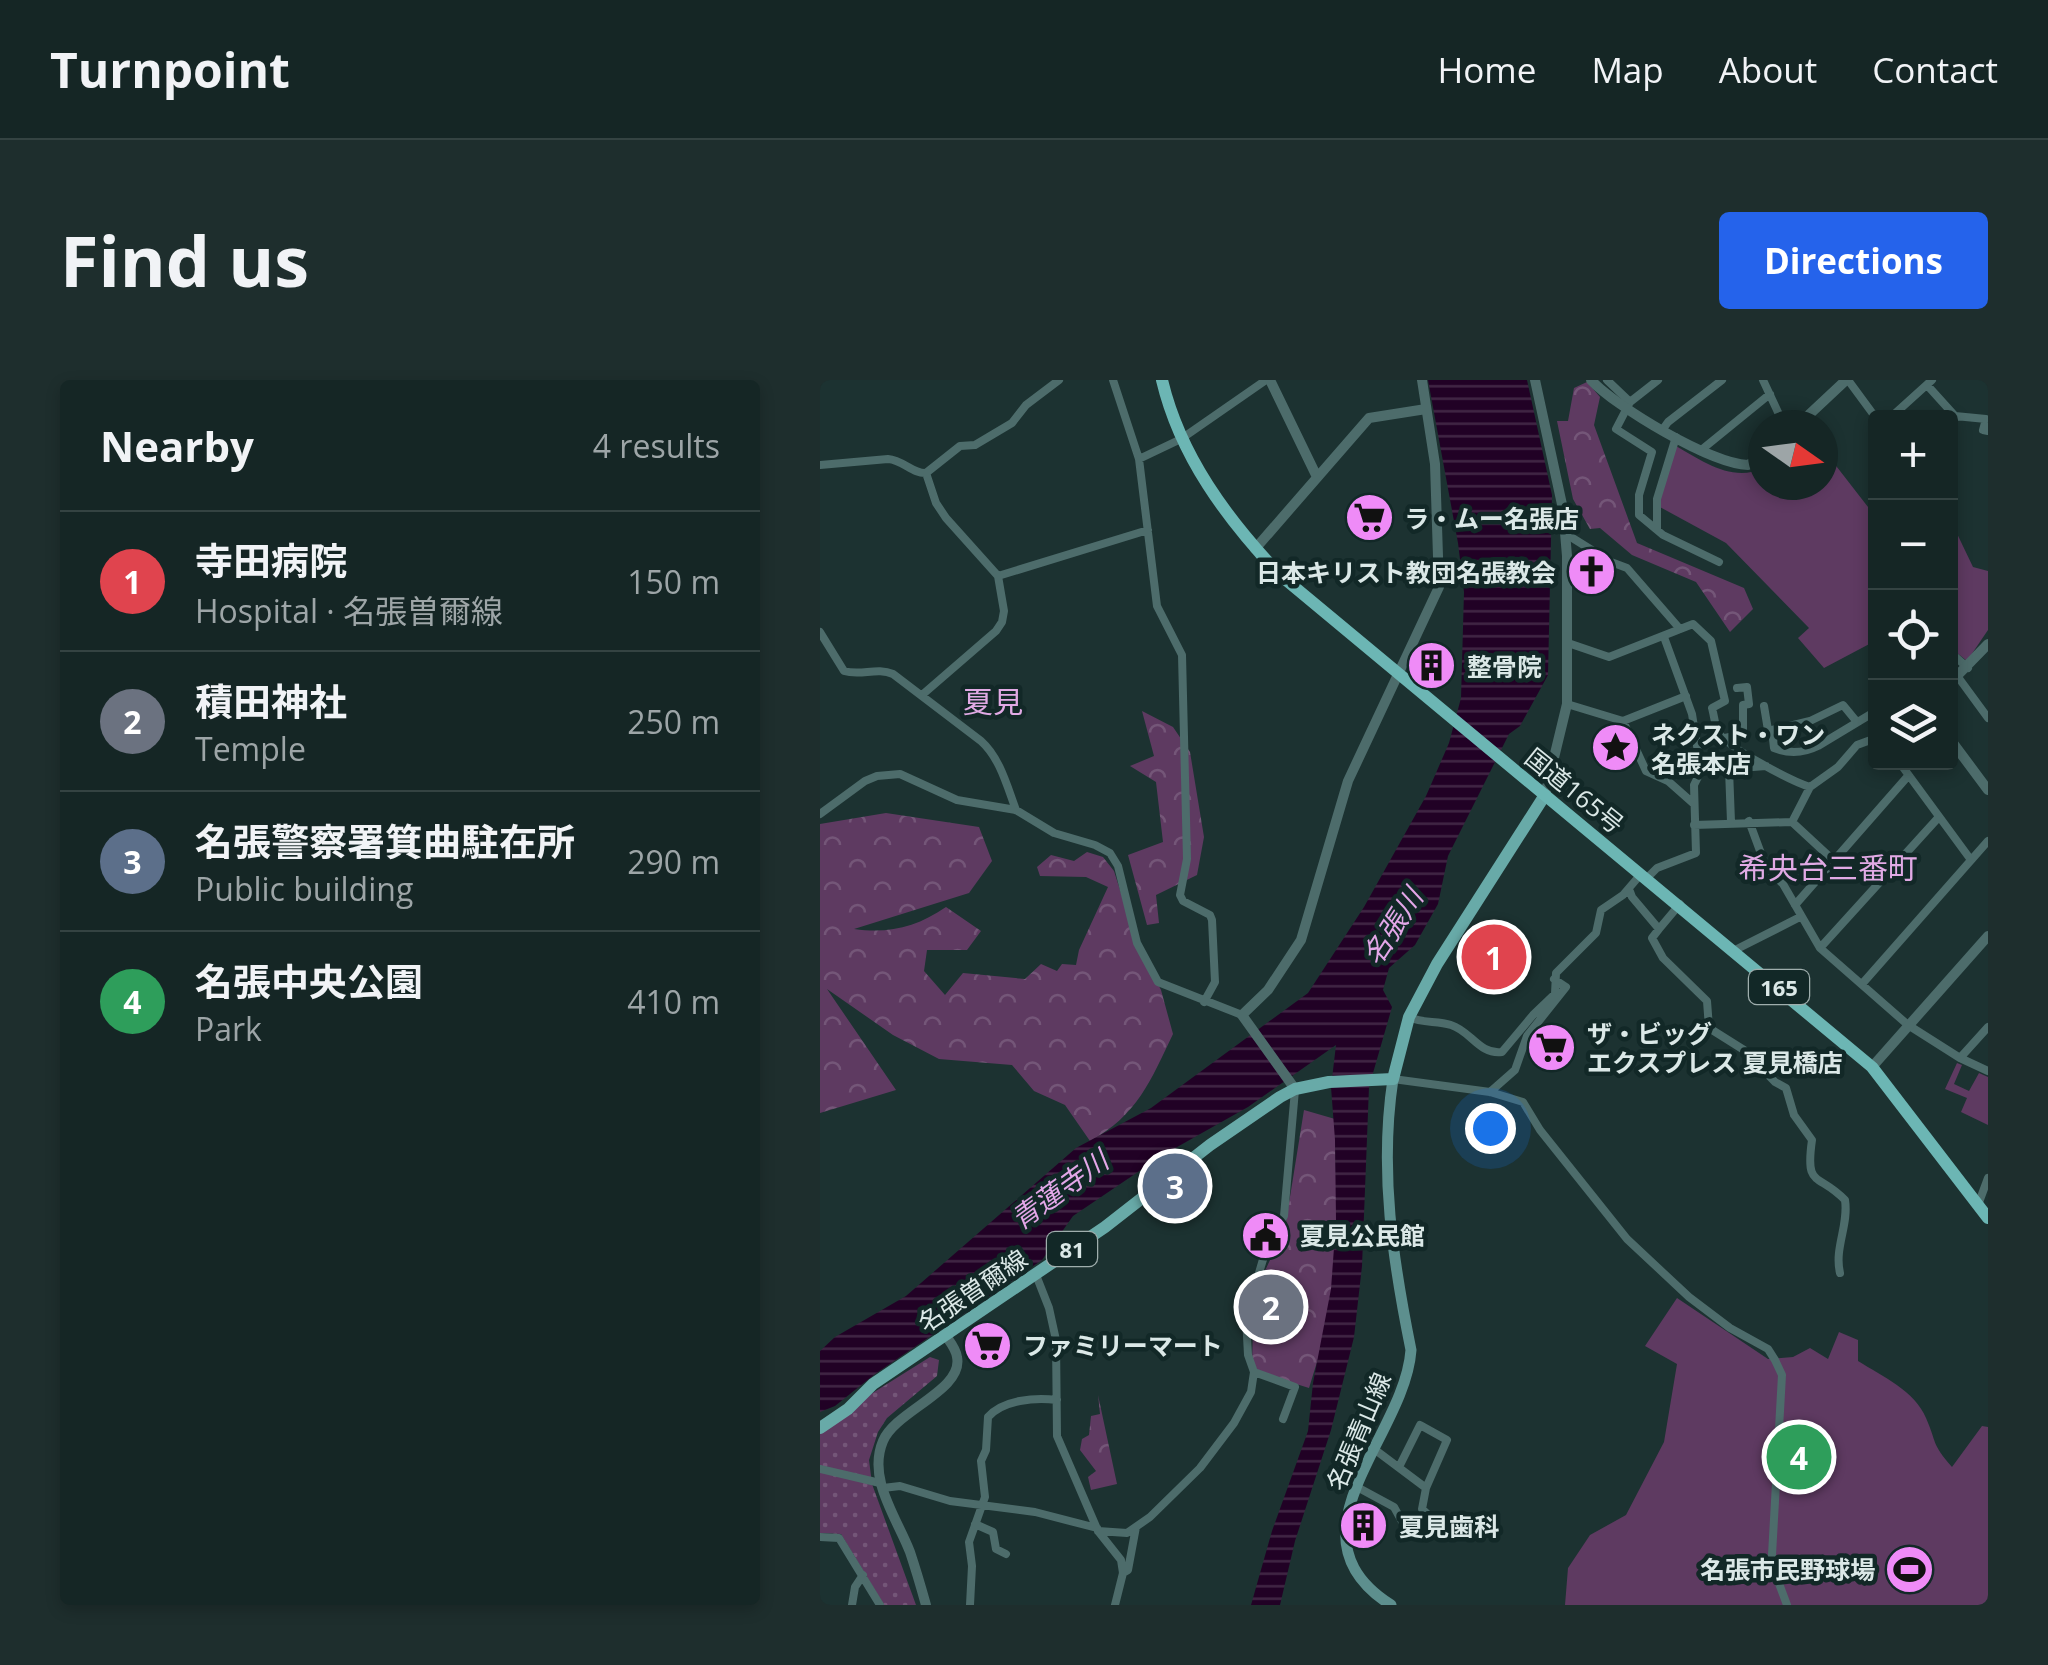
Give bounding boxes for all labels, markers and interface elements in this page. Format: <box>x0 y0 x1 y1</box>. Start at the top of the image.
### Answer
text: Turnpoint <box>50 37 290 102</box>
text: Home <box>1437 46 1536 93</box>
text: Map <box>1591 46 1664 93</box>
text: About <box>1719 46 1817 93</box>
text: Contact <box>1872 46 1998 93</box>
text: Find us <box>60 212 309 308</box>
button: Directions <box>1719 212 1988 309</box>
north arrow <box>1748 410 1838 500</box>
map controls <box>1868 410 1958 770</box>
button: + <box>1868 410 1958 500</box>
text: Nearby <box>100 417 254 474</box>
text: 4 results <box>593 424 720 467</box>
supermarket icon: ラ・ムー名張店 <box>1343 492 1395 544</box>
button: − <box>1868 500 1958 590</box>
place label: ラ・ムー名張店 <box>1404 501 1579 535</box>
text: 寺田病院 <box>195 534 347 586</box>
church icon: 日本キリスト教団名張教会 <box>1565 546 1617 598</box>
place label: 日本キリスト教団名張教会 <box>1256 555 1556 589</box>
text: 1 <box>123 560 142 603</box>
text: 150 m <box>627 560 720 603</box>
text: Hospital · 名張曽爾線 <box>195 589 503 632</box>
button: locate <box>1868 590 1958 680</box>
building icon: 整骨院 <box>1406 640 1458 692</box>
place label: 整骨院 <box>1467 649 1542 683</box>
text: 積田神社 <box>195 675 347 727</box>
button: layers <box>1868 680 1958 770</box>
district label: 夏見 <box>963 681 1023 722</box>
text: 2 <box>123 700 142 743</box>
text: 250 m <box>627 700 720 743</box>
place label: ネクスト・ワン 名張本店 <box>1651 717 1825 780</box>
place icon: ネクスト・ワン 名張本店 <box>1590 722 1642 774</box>
text: Temple <box>195 727 306 770</box>
street label: 国道165号 <box>1518 740 1632 840</box>
text: 名張警察署箕曲駐在所 <box>195 815 575 867</box>
text: 3 <box>123 840 142 883</box>
text: 290 m <box>627 840 720 883</box>
district label: 希央台三番町 <box>1738 847 1918 888</box>
text: Public building <box>195 867 413 910</box>
water label: 名張川 <box>1353 878 1432 972</box>
pin: 1 <box>1462 920 1526 994</box>
text: 名張中央公園 <box>195 955 423 1007</box>
road number: 165 <box>1749 970 1809 1004</box>
text: 4 <box>123 980 142 1023</box>
text: 410 m <box>627 980 720 1023</box>
text: Park <box>195 1007 262 1050</box>
place label: ザ・ビッグ エクスプレス 夏見橋店 <box>1587 1016 1843 1079</box>
supermarket icon: ザ・ビッグ エクスプレス 夏見橋店 <box>1526 1021 1578 1073</box>
your location <box>1465 1103 1516 1154</box>
water label: 青蓮寺川 <box>1003 1139 1118 1237</box>
pin: 3 <box>1142 1148 1208 1224</box>
public building icon: 夏見公民館 <box>1239 1209 1291 1261</box>
place label: 夏見公民館 <box>1300 1218 1425 1252</box>
road number: 81 <box>1047 1232 1097 1266</box>
street label: 名張曽爾線 <box>911 1241 1033 1339</box>
pin: 2 <box>1238 1270 1304 1344</box>
supermarket icon: ファミリーマート <box>962 1319 1014 1371</box>
place label: ファミリーマート <box>1023 1328 1223 1362</box>
street label: 名張青山線 <box>1318 1367 1398 1495</box>
pin: 4 <box>1766 1420 1832 1494</box>
building icon: 夏見歯科 <box>1338 1500 1390 1552</box>
place label: 夏見歯科 <box>1399 1509 1499 1543</box>
sports icon: 名張市民野球場 <box>1884 1543 1936 1595</box>
place label: 名張市民野球場 <box>1700 1552 1875 1586</box>

